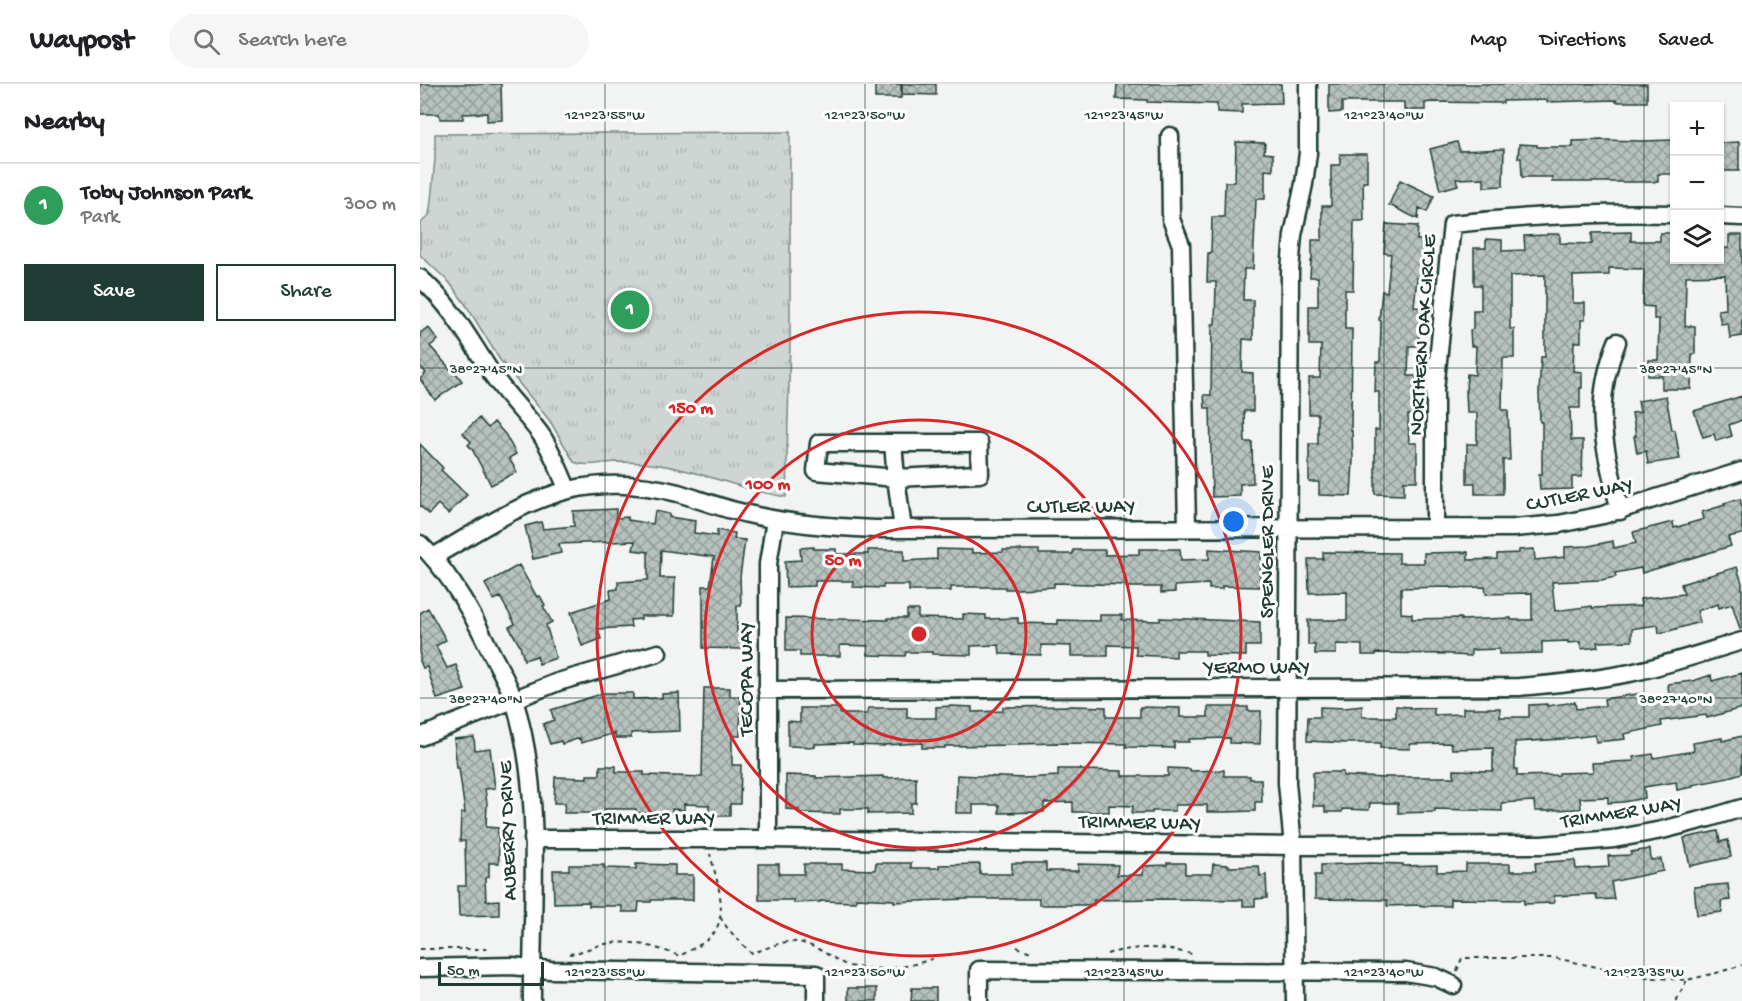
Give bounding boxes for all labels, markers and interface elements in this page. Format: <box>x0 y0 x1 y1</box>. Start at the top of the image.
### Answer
search box <box>169 14 589 68</box>
text: Waypost <box>30 25 133 58</box>
icon: search <box>190 25 223 58</box>
text: Search here <box>238 28 347 54</box>
text: Map <box>1470 29 1507 54</box>
text: Directions <box>1540 29 1625 54</box>
text: Saved <box>1658 29 1712 54</box>
map controls <box>1670 102 1724 264</box>
button: + <box>1670 102 1724 156</box>
text: 121°23'55"W <box>564 107 645 125</box>
text: 121°23'50"W <box>824 107 906 125</box>
text: 121°23'45"W <box>1083 107 1164 125</box>
text: 121°23'40"W <box>1343 107 1424 125</box>
text: Nearby <box>24 108 105 139</box>
button: − <box>1670 156 1724 210</box>
text: Toby Johnson Park <box>81 181 251 207</box>
text: 1 <box>39 194 48 217</box>
text: 300 m <box>344 194 396 217</box>
text: Park <box>81 207 119 230</box>
button: layers <box>1670 210 1724 264</box>
street label: NORTHERN OAK CIRCLE <box>1405 233 1444 437</box>
button: Save <box>24 264 204 321</box>
button: Share <box>216 264 396 321</box>
pin: 1 <box>610 288 650 332</box>
text: 38°27'45"N <box>449 361 523 379</box>
text: 38°27'45"N <box>1639 361 1713 379</box>
text: 150 m <box>668 399 713 420</box>
street label: SPENGLER DRIVE <box>1257 465 1282 618</box>
street label: CUTLER WAY <box>1524 474 1635 519</box>
text: 100 m <box>745 475 791 496</box>
street label: CUTLER WAY <box>1027 496 1135 521</box>
your location <box>1219 507 1248 536</box>
text: 50 m <box>825 551 862 572</box>
street label: TECOPA WAY <box>736 622 761 737</box>
centre of rings <box>909 624 929 644</box>
street label: YERMO WAY <box>1202 657 1310 682</box>
text: 38°27'40"N <box>448 691 523 709</box>
text: 38°27'40"N <box>1638 691 1713 709</box>
street label: AUBERRY DRIVE <box>495 760 524 901</box>
street label: TRIMMER WAY <box>1558 793 1684 837</box>
street label: TRIMMER WAY <box>592 808 715 833</box>
street label: TRIMMER WAY <box>1078 811 1201 838</box>
scale bar <box>438 959 544 986</box>
text: 50 m <box>447 963 480 982</box>
text: 121°23'55"W <box>564 964 645 982</box>
text: 121°23'50"W <box>824 964 906 982</box>
text: 121°23'45"W <box>1083 964 1164 982</box>
text: 121°23'40"W <box>1343 964 1424 982</box>
text: 121°23'35"W <box>1603 964 1684 982</box>

